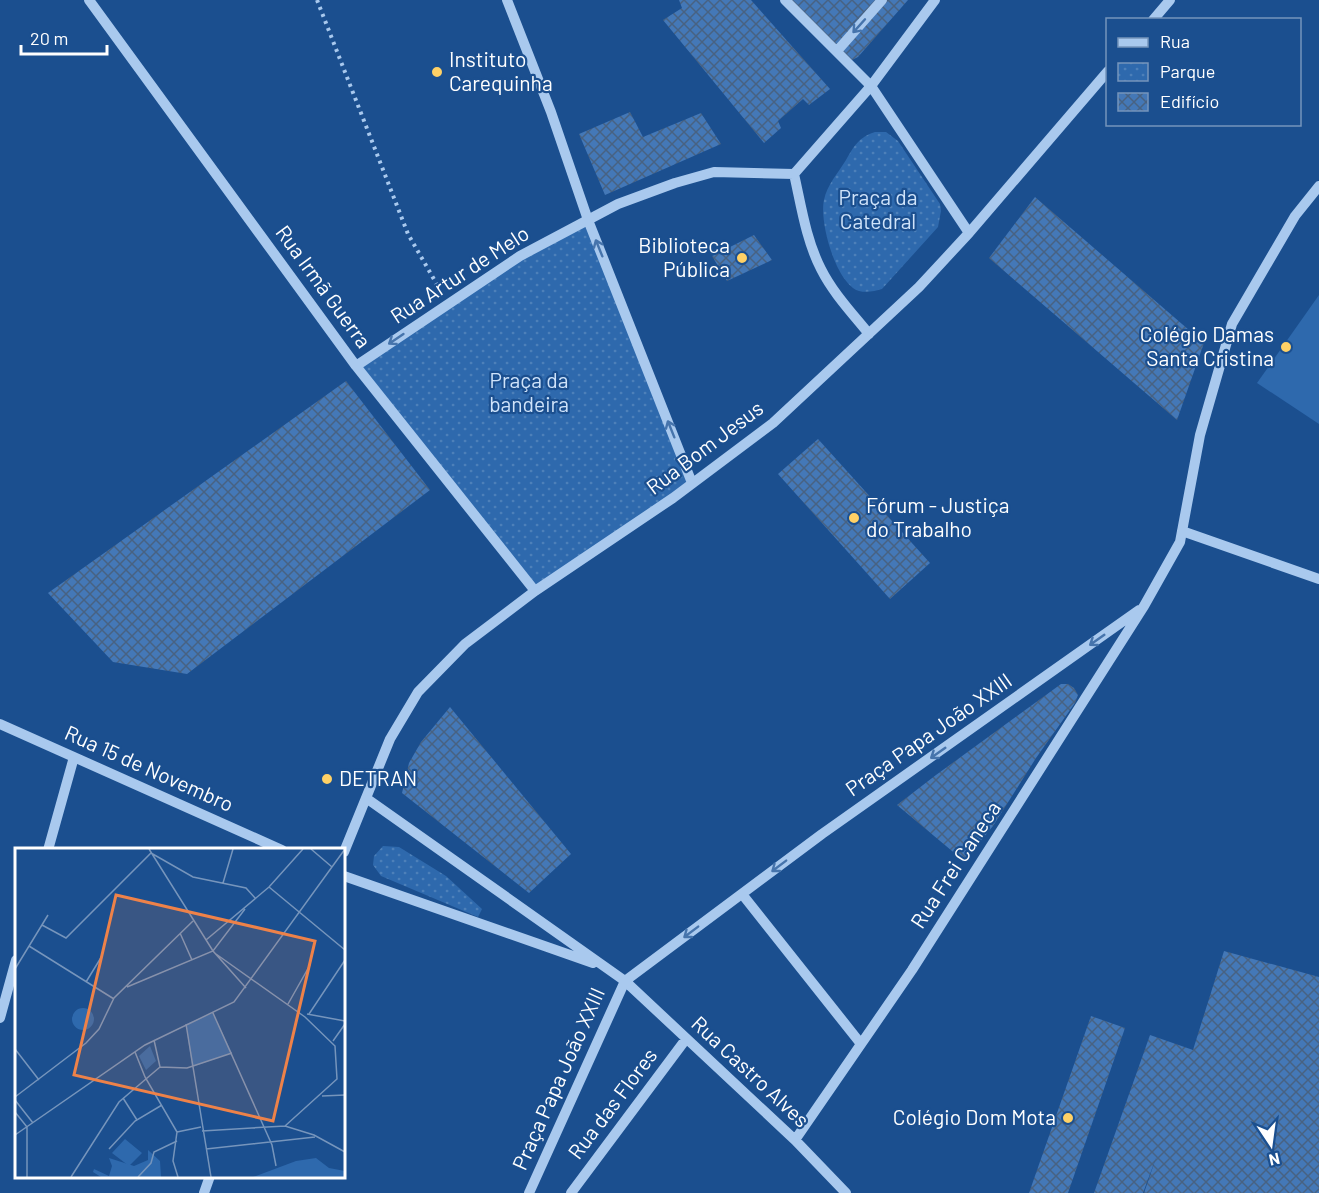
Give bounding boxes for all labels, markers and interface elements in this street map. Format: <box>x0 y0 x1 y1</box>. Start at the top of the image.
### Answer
scale bar <box>21 18 106 56</box>
one-way arrow <box>852 18 866 33</box>
legend <box>1106 18 1301 126</box>
text: 20 m <box>30 27 68 49</box>
text: Rua <box>1160 30 1190 52</box>
place label: Instituto Carequinha <box>449 46 553 95</box>
text: Parque <box>1160 60 1215 82</box>
marker: Instituto Carequinha <box>430 65 444 79</box>
text: Edifício <box>1160 90 1219 112</box>
park label: Praça da Catedral <box>839 184 917 233</box>
street label: Rua Irmã Guerra <box>271 220 377 352</box>
street label: Rua Artur de Melo <box>385 220 533 328</box>
place label: Biblioteca Pública <box>638 232 730 281</box>
one-way arrow <box>593 239 604 258</box>
marker: Biblioteca Pública <box>735 251 749 265</box>
place label: Colégio Damas Santa Cristina <box>1140 321 1274 370</box>
one-way arrow <box>387 333 404 346</box>
marker: Colégio Damas Santa Cristina <box>1279 340 1293 354</box>
park label: Praça da bandeira <box>489 367 569 416</box>
street label: Rua Bom Jesus <box>641 395 767 499</box>
one-way arrow <box>664 420 675 439</box>
place label: Fórum - Justiça do Trabalho <box>866 492 1009 541</box>
marker: Fórum - Justiça do Trabalho <box>847 511 861 525</box>
one-way arrow <box>1089 634 1105 646</box>
street label: Praça Papa João XXIII <box>840 667 1016 801</box>
street label: Rua 15 de Novembro <box>61 719 238 816</box>
one-way arrow <box>930 747 947 759</box>
place label: DETRAN <box>339 765 417 790</box>
marker: DETRAN <box>320 772 334 786</box>
street label: Rua Frei Caneca <box>904 796 1005 932</box>
inset map <box>15 848 345 1178</box>
one-way arrow <box>771 860 787 872</box>
one-way arrow <box>683 926 699 938</box>
street label: Praça Papa João XXIII <box>506 983 609 1173</box>
street label: Rua Castro Alves <box>687 1010 815 1132</box>
street label: Rua das Flores <box>562 1043 662 1163</box>
place label: Colégio Dom Mota <box>893 1104 1056 1129</box>
marker: Colégio Dom Mota <box>1061 1111 1075 1125</box>
north arrow <box>1241 1115 1301 1175</box>
text: N <box>1267 1150 1282 1171</box>

